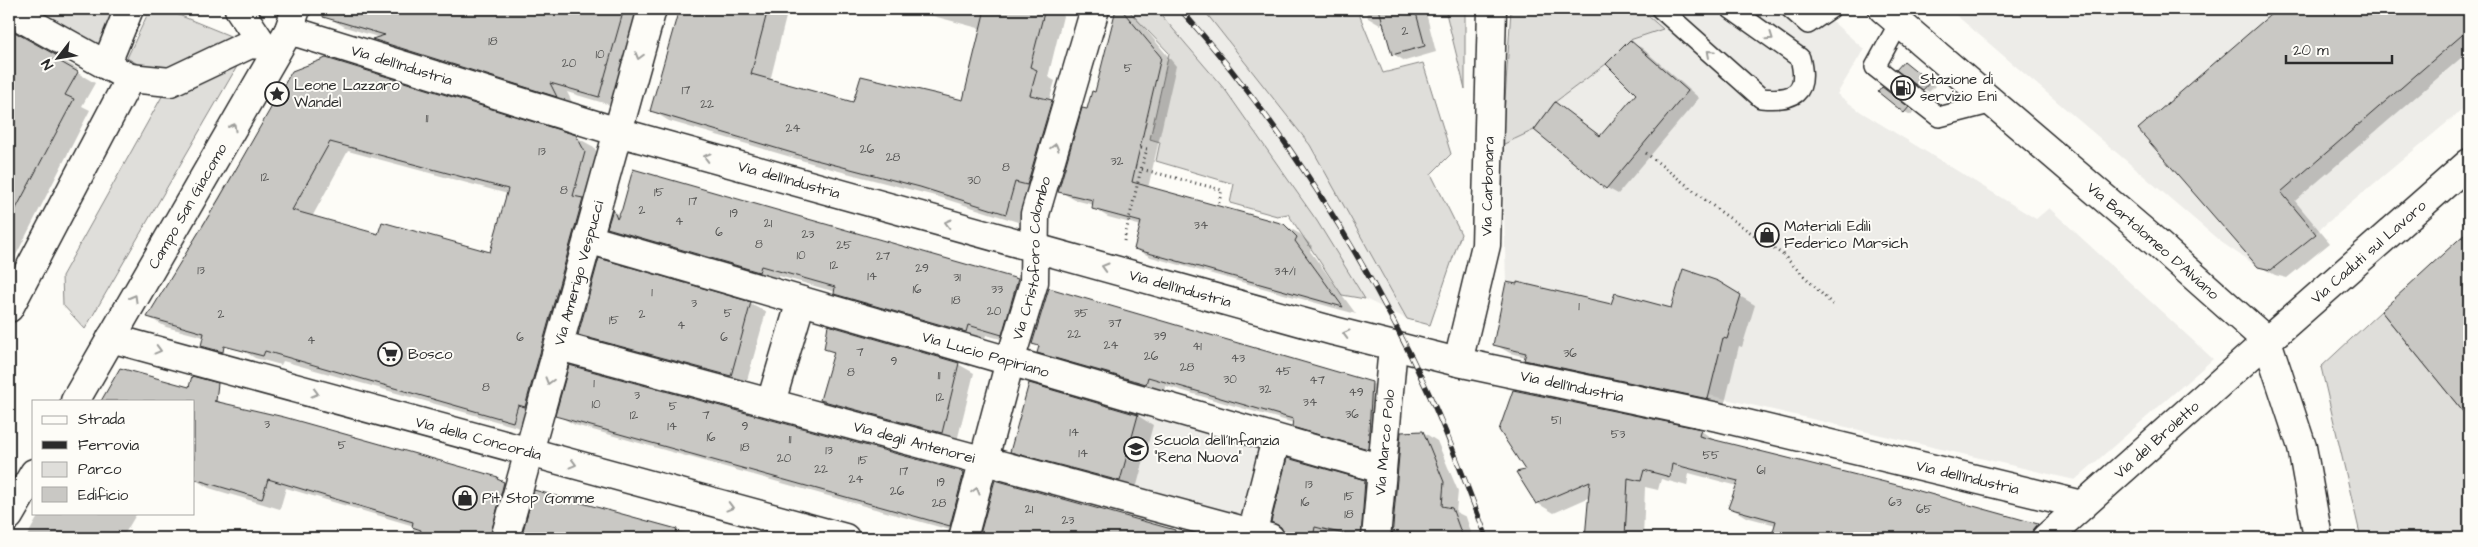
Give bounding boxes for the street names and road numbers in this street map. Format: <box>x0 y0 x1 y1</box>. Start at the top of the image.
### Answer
street label: Via dell'Industria <box>348 39 455 91</box>
street label: Via Carbonara <box>1476 136 1499 236</box>
street label: Campo San Giacomo <box>143 139 232 273</box>
street label: Via dell'Industria <box>736 155 843 204</box>
street label: Via Cristoforo Colombo <box>1006 173 1056 343</box>
street label: Via Bartolomeo D'Alviano <box>2082 177 2224 305</box>
street label: Via Caduti sul Lavoro <box>2306 195 2431 308</box>
street label: Via Amerigo Vespucci <box>548 197 609 348</box>
street label: Via dell'Industria <box>1127 264 1234 313</box>
street label: Via Lucio Papiriano <box>920 326 1052 383</box>
street label: Via dell'Industria <box>1518 365 1626 407</box>
street label: Via Marco Polo <box>1369 388 1400 496</box>
street label: Via del Broletto <box>2109 395 2204 483</box>
street label: Via della Concordia <box>413 411 544 465</box>
street label: Via degli Antenorei <box>851 415 978 469</box>
street label: Via dell'Industria <box>1914 455 2022 500</box>

